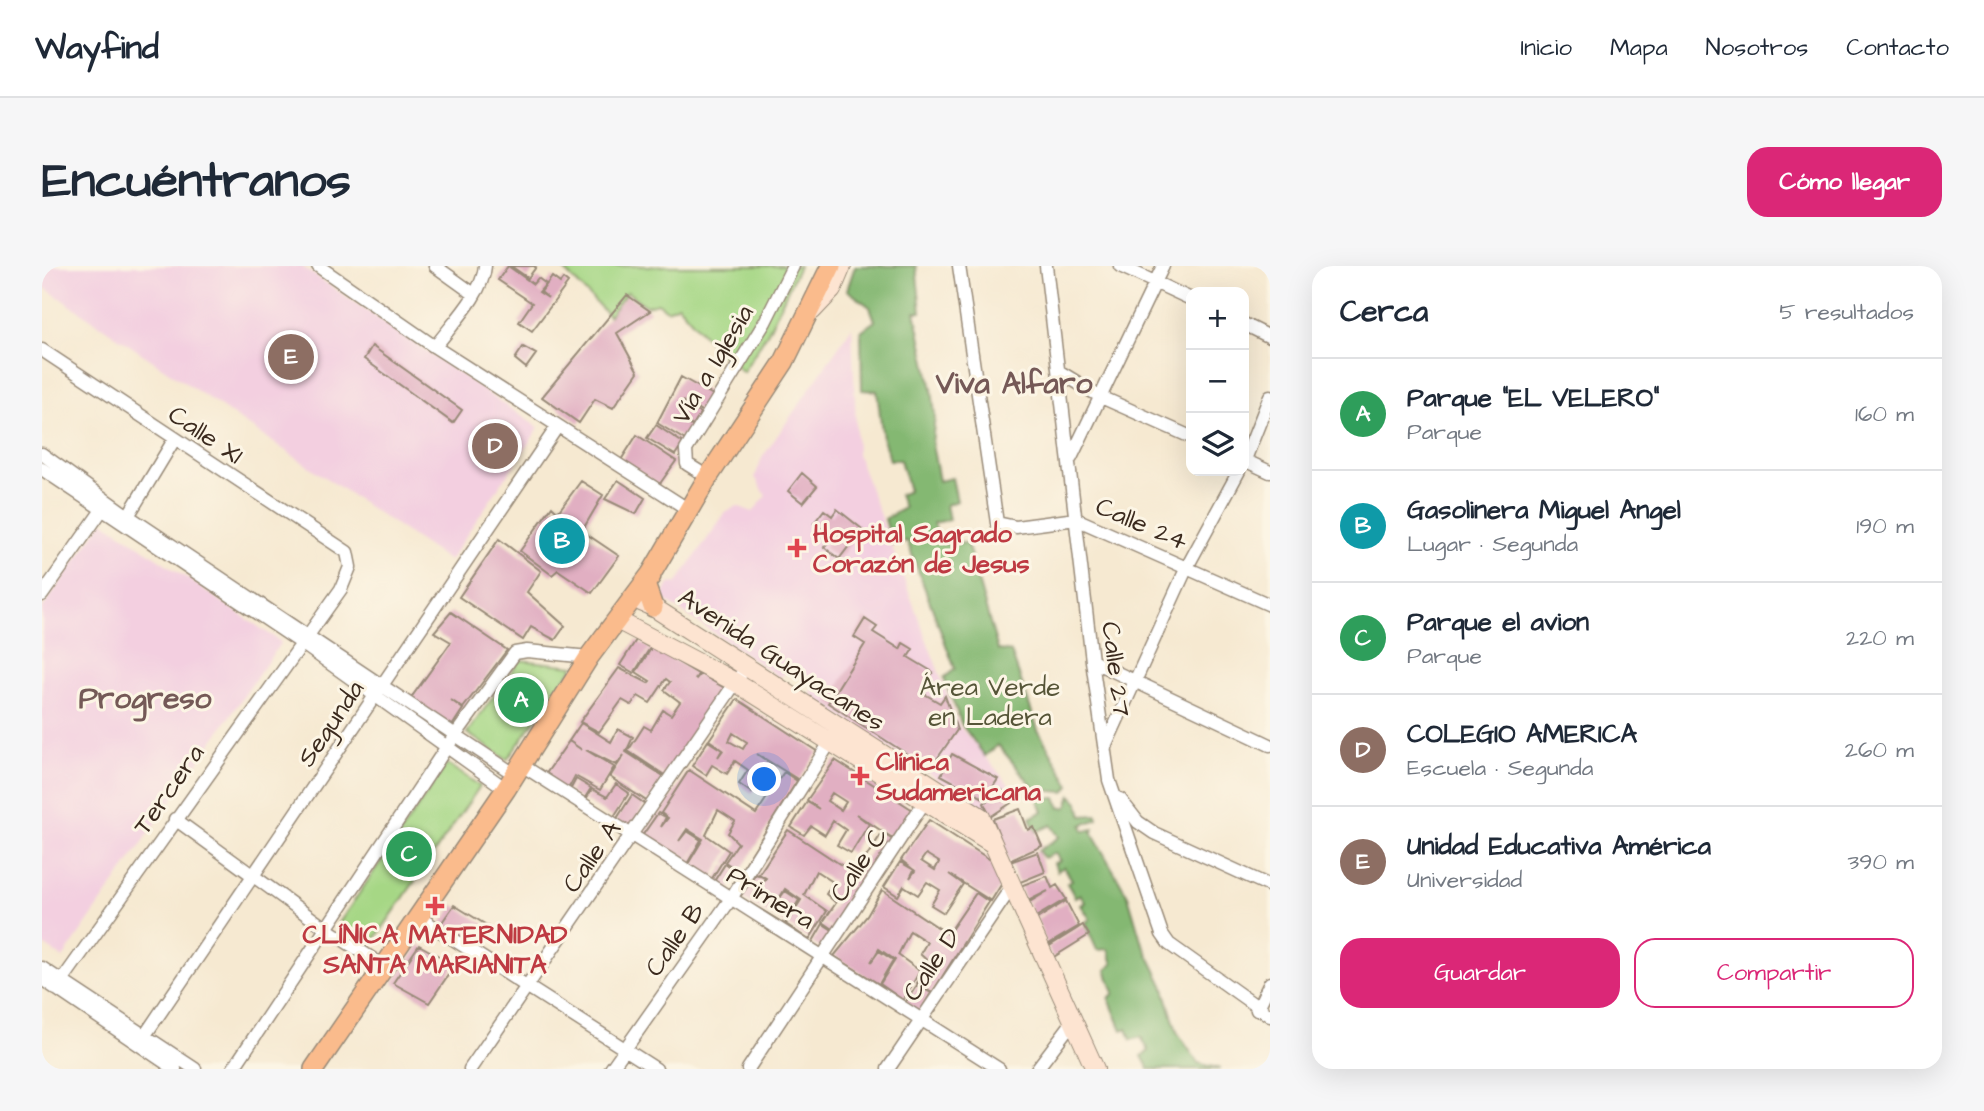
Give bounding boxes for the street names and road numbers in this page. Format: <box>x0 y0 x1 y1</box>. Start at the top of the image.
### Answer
street label: Vía a Iglesia <box>663 298 764 432</box>
street label: Calle X1 <box>161 397 250 473</box>
street label: Calle 24 <box>1090 488 1193 560</box>
street label: Avenida Guayacanes <box>670 579 892 742</box>
street label: Calle 27 <box>1092 620 1140 719</box>
street label: Segunda <box>289 673 375 775</box>
street label: Tercera <box>125 737 213 842</box>
street label: Calle A <box>554 813 630 900</box>
street label: Calle C <box>821 820 896 909</box>
street label: Primera <box>720 858 821 938</box>
street label: Calle B <box>636 895 713 984</box>
street label: Calle D <box>894 921 970 1008</box>

